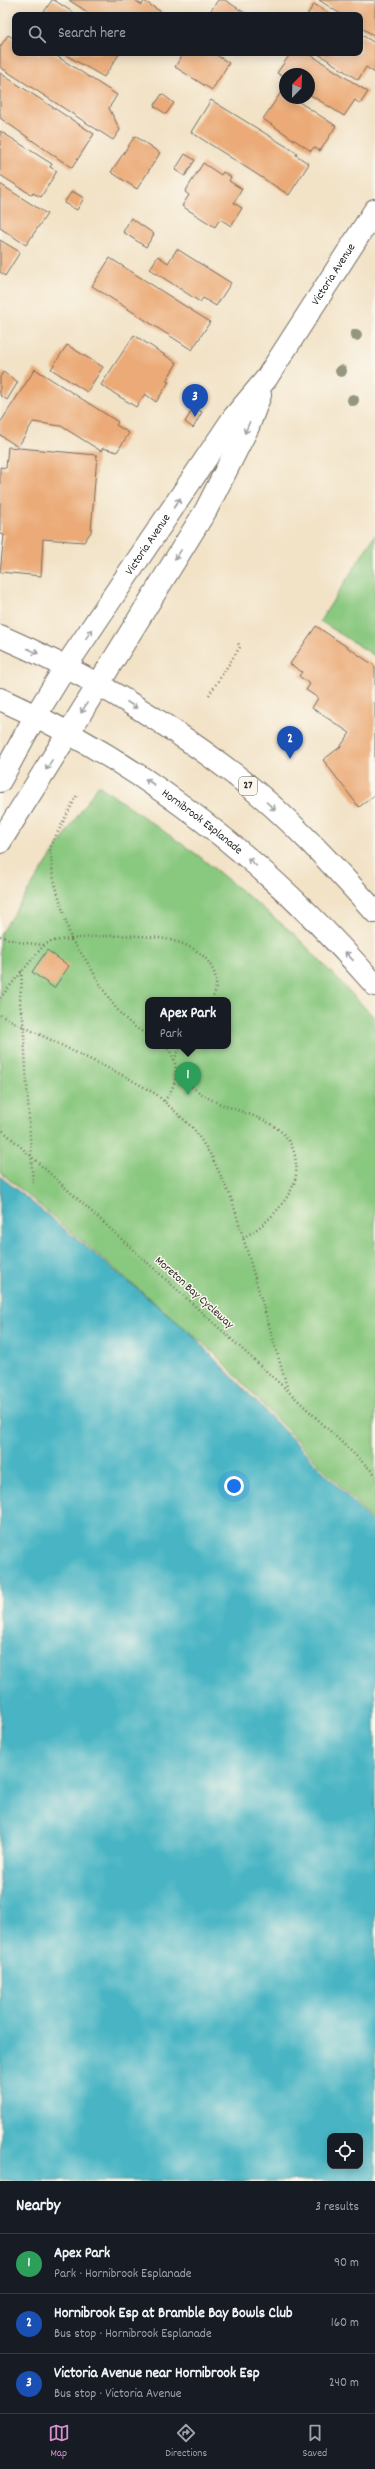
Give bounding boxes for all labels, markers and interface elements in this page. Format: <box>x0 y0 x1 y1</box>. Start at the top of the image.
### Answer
search box <box>12 12 363 56</box>
icon: search <box>26 23 48 45</box>
text: Search here <box>58 23 126 45</box>
north arrow <box>279 68 315 104</box>
street label: Victoria Avenue <box>307 240 360 309</box>
pin: 3 <box>182 384 208 417</box>
one-way arrow <box>243 422 250 434</box>
one-way arrow <box>173 498 181 509</box>
street label: Victoria Avenue <box>121 511 175 579</box>
one-way arrow <box>174 549 182 560</box>
one-way arrow <box>85 629 93 640</box>
one-way arrow <box>27 648 39 655</box>
one-way arrow <box>126 701 137 709</box>
one-way arrow <box>80 702 88 714</box>
pin: 2 <box>277 726 303 759</box>
one-way arrow <box>44 759 52 771</box>
road number: 27 <box>239 777 257 795</box>
one-way arrow <box>144 778 156 786</box>
street label: Hornibrook Esplanade <box>158 785 246 859</box>
one-way arrow <box>266 802 276 811</box>
one-way arrow <box>248 858 258 867</box>
one-way arrow <box>344 951 353 961</box>
popup <box>145 997 231 1049</box>
text: Apex Park <box>160 1003 216 1025</box>
text: Park <box>160 1025 182 1044</box>
pin: 1 <box>175 1062 201 1095</box>
street label: Moreton Bay Cycleway <box>151 1253 238 1334</box>
your location <box>224 1476 244 1496</box>
map controls <box>327 2133 363 2169</box>
button: locate <box>327 2133 363 2169</box>
text: Nearby <box>16 2195 60 2219</box>
text: 3 results <box>315 2198 359 2217</box>
text: Apex Park <box>54 2243 110 2265</box>
text: 1 <box>28 2254 30 2273</box>
text: 90 m <box>334 2254 359 2273</box>
text: Park · Hornibrook Esplanade <box>54 2265 192 2284</box>
text: Hornibrook Esp at Bramble Bay Bowls Club <box>54 2303 293 2325</box>
text: 2 <box>26 2314 32 2333</box>
text: 160 m <box>331 2314 359 2333</box>
text: Bus stop · Hornibrook Esplanade <box>54 2325 212 2344</box>
text: Victoria Avenue near Hornibrook Esp <box>54 2363 260 2385</box>
text: 3 <box>26 2374 32 2393</box>
text: 240 m <box>329 2374 359 2393</box>
text: Bus stop · Victoria Avenue <box>54 2385 181 2404</box>
tab: Map <box>48 2422 70 2462</box>
tab: Directions <box>165 2422 207 2462</box>
tab: Saved <box>303 2422 327 2462</box>

